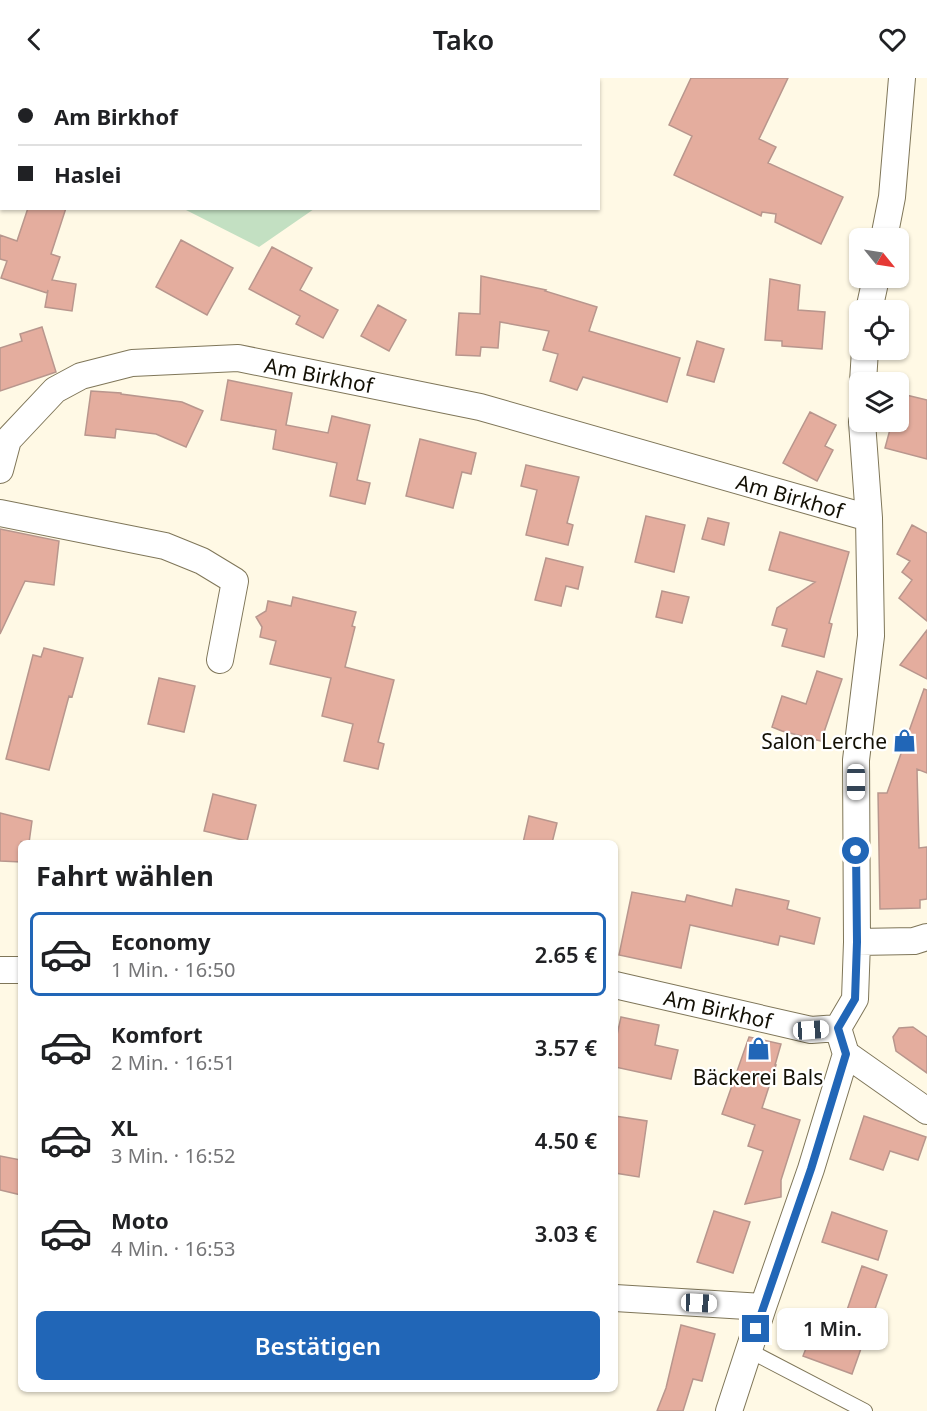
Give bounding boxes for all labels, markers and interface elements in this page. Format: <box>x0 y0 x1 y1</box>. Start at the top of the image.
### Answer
text: Tako <box>433 21 494 58</box>
icon: back <box>18 23 51 56</box>
icon: heart <box>876 23 909 56</box>
text: Am Birkhof <box>54 101 178 131</box>
text: Haslei <box>54 159 121 189</box>
north arrow <box>849 228 909 288</box>
map controls <box>849 228 909 432</box>
button: locate <box>849 300 909 360</box>
street label: Am Birkhof <box>262 351 378 400</box>
button: layers <box>849 372 909 432</box>
street label: Am Birkhof <box>733 467 849 525</box>
place label: Salon Lerche <box>761 727 887 755</box>
shop icon: Salon Lerche <box>892 728 918 754</box>
car <box>847 764 865 800</box>
route start <box>842 837 869 864</box>
text: Fahrt wählen <box>36 857 214 894</box>
text: Economy <box>111 926 210 956</box>
icon: car <box>39 927 93 981</box>
text: 2.65 € <box>535 939 597 969</box>
text: 1 Min. · 16:50 <box>111 956 236 983</box>
street label: Am Birkhof <box>661 983 777 1035</box>
text: Komfort <box>111 1019 202 1049</box>
icon: car <box>39 1020 93 1074</box>
car <box>792 1020 830 1040</box>
text: 3.57 € <box>535 1032 597 1062</box>
shop icon: Bäckerei Bals <box>745 1036 771 1062</box>
text: 2 Min. · 16:51 <box>111 1049 236 1076</box>
place label: Bäckerei Bals <box>693 1063 823 1091</box>
text: XL <box>111 1112 138 1142</box>
icon: car <box>39 1113 93 1167</box>
text: 4.50 € <box>535 1125 597 1155</box>
text: 3 Min. · 16:52 <box>111 1142 236 1169</box>
text: Moto <box>111 1205 169 1235</box>
icon: car <box>39 1206 93 1260</box>
text: 3.03 € <box>535 1218 597 1248</box>
text: 4 Min. · 16:53 <box>111 1235 236 1262</box>
car <box>681 1293 717 1313</box>
callout: 1 Min. <box>777 1308 888 1350</box>
button: Bestätigen <box>36 1311 600 1380</box>
route end <box>742 1315 769 1342</box>
text: 1 Min. <box>803 1315 862 1342</box>

